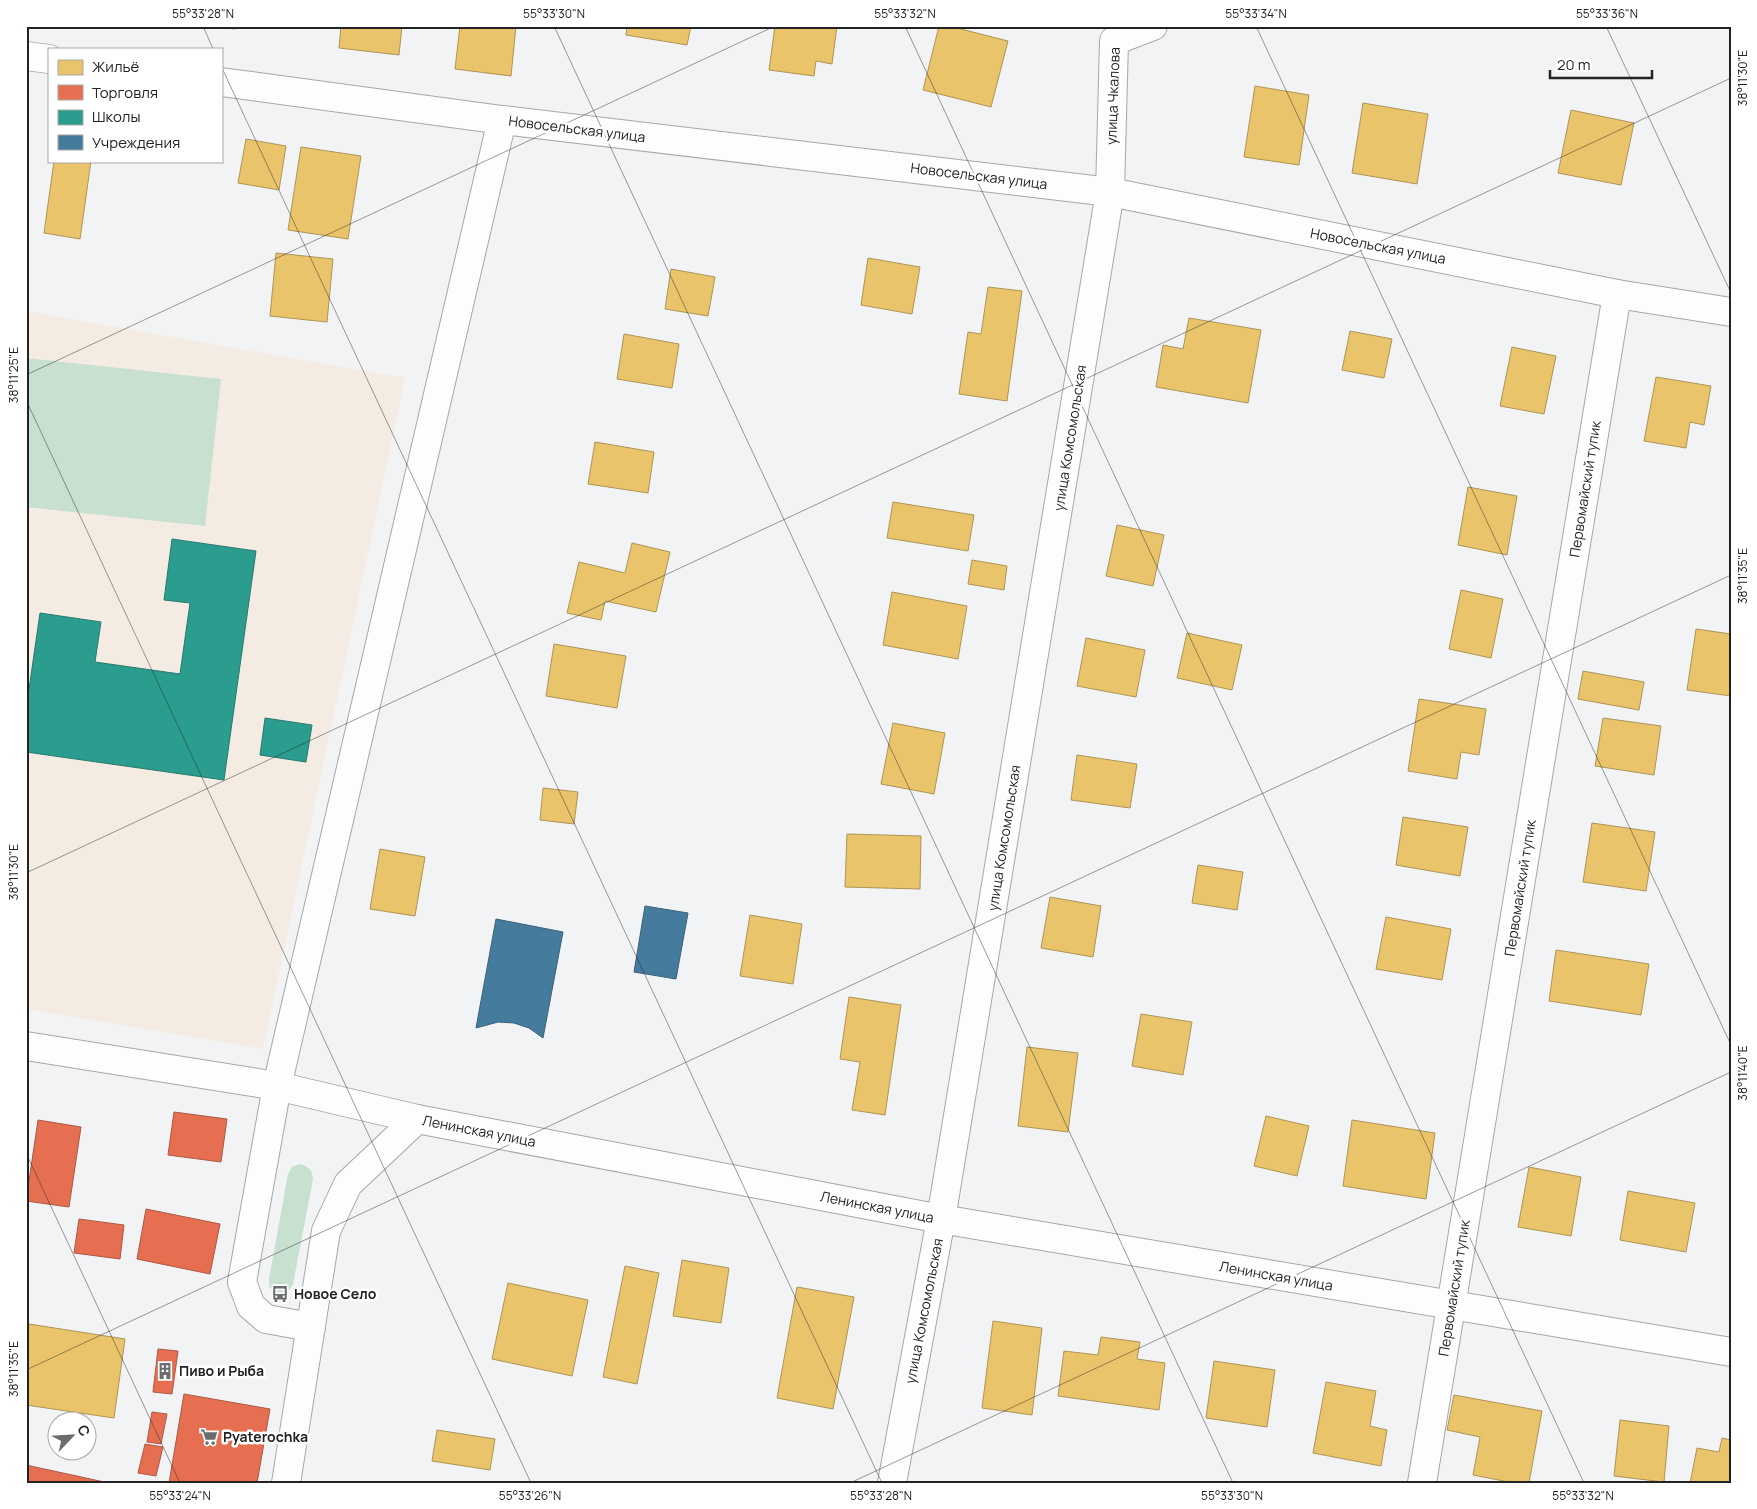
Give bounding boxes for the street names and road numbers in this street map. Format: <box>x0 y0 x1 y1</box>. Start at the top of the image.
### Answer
street label: улица Чкалова <box>1101 47 1124 145</box>
street label: Новосельская улица <box>508 111 647 146</box>
street label: Новосельская улица <box>910 158 1049 193</box>
street label: Новосельская улица <box>1309 223 1447 268</box>
street label: улица Комсомольская <box>1049 364 1090 512</box>
street label: Первомайский тупик <box>1564 418 1605 559</box>
street label: улица Комсомольская <box>983 764 1024 912</box>
street label: Первомайский тупик <box>1499 817 1540 958</box>
street label: Ленинская улица <box>421 1110 537 1151</box>
street label: Ленинская улица <box>819 1186 935 1227</box>
street label: Первомайский тупик <box>1433 1217 1474 1358</box>
street label: улица Комсомольская <box>900 1237 947 1385</box>
street label: Ленинская улица <box>1218 1256 1334 1295</box>

